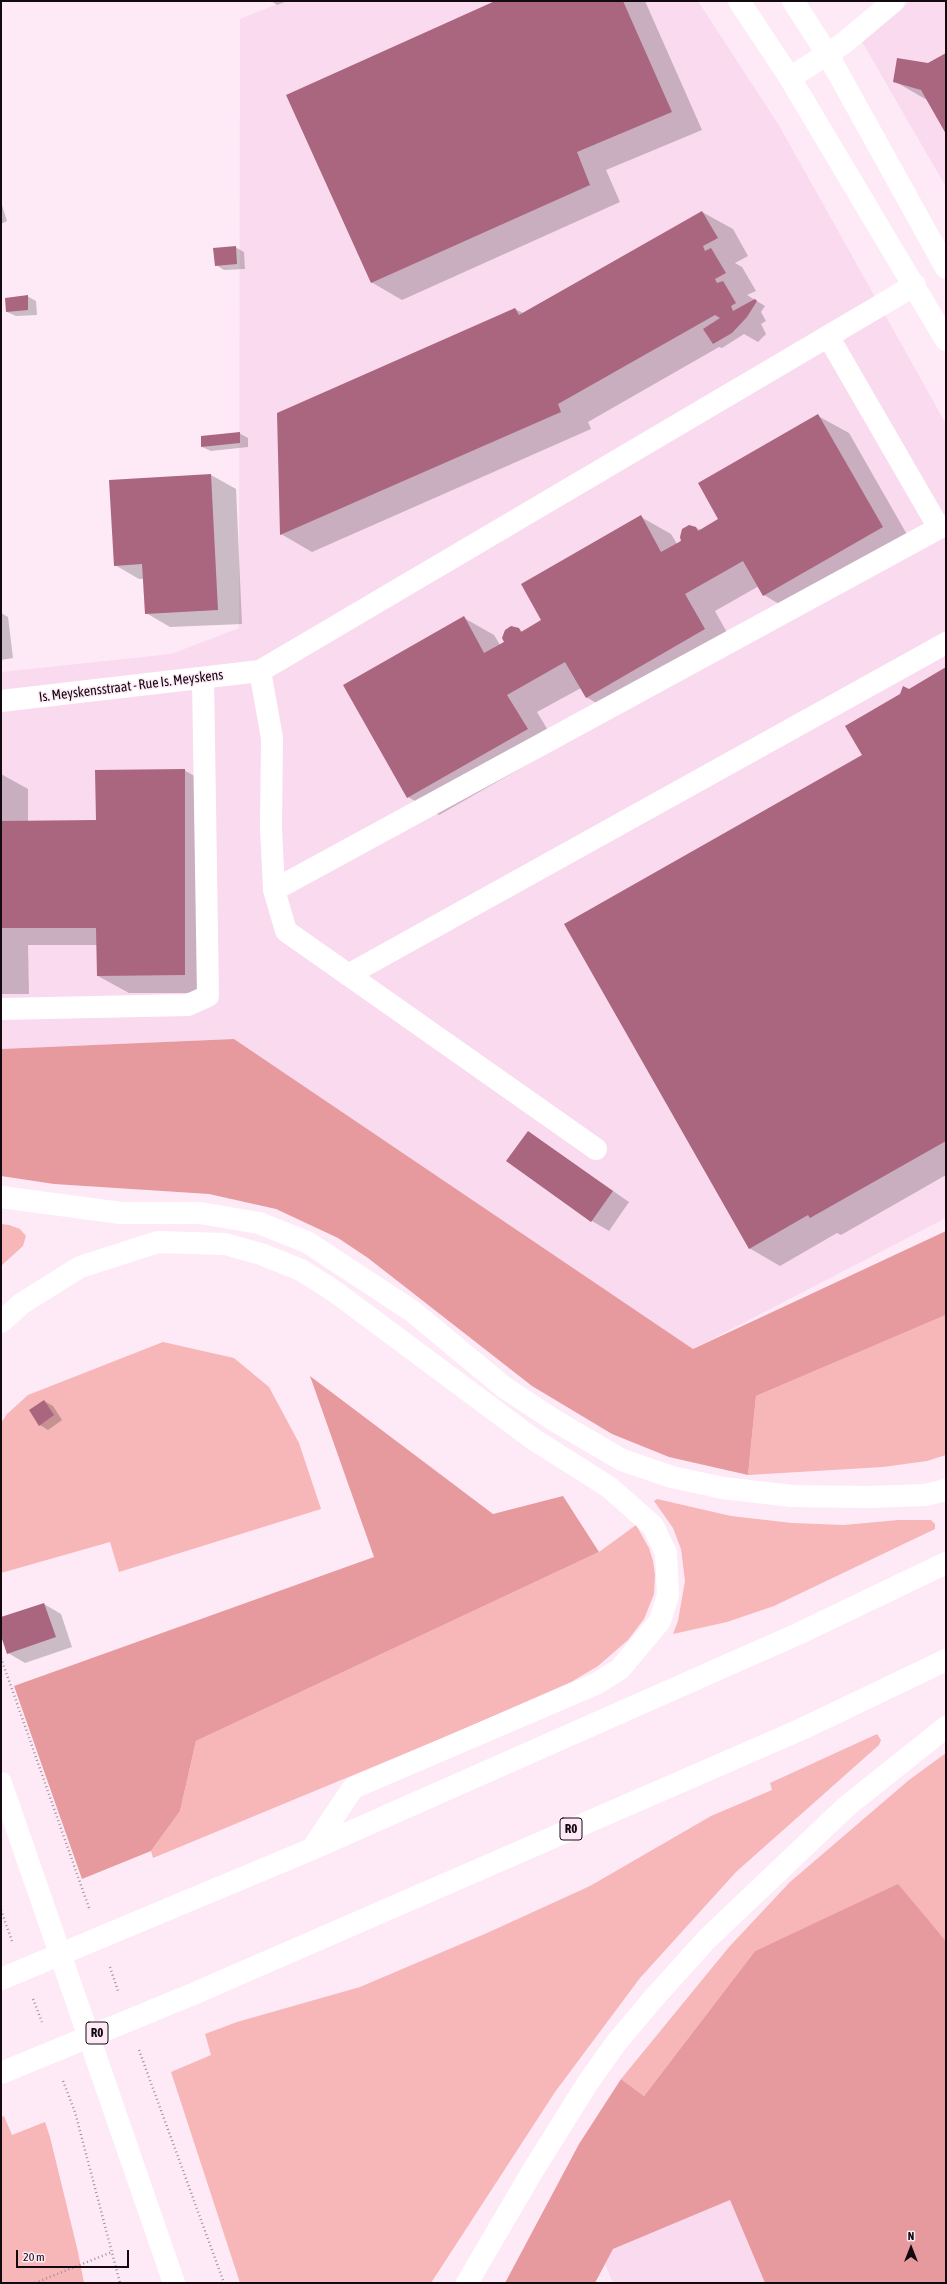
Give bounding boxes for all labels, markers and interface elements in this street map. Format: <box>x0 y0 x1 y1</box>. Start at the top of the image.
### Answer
street label: Is. Meyskensstraat - Rue Is. Meyskens <box>38 666 224 706</box>
road number: R0 <box>560 1818 582 1840</box>
road number: R0 <box>86 2022 108 2044</box>
north arrow <box>891 2228 931 2268</box>
text: N <box>908 2230 914 2242</box>
scale bar <box>18 2242 131 2268</box>
text: 20 m <box>23 2250 45 2264</box>

